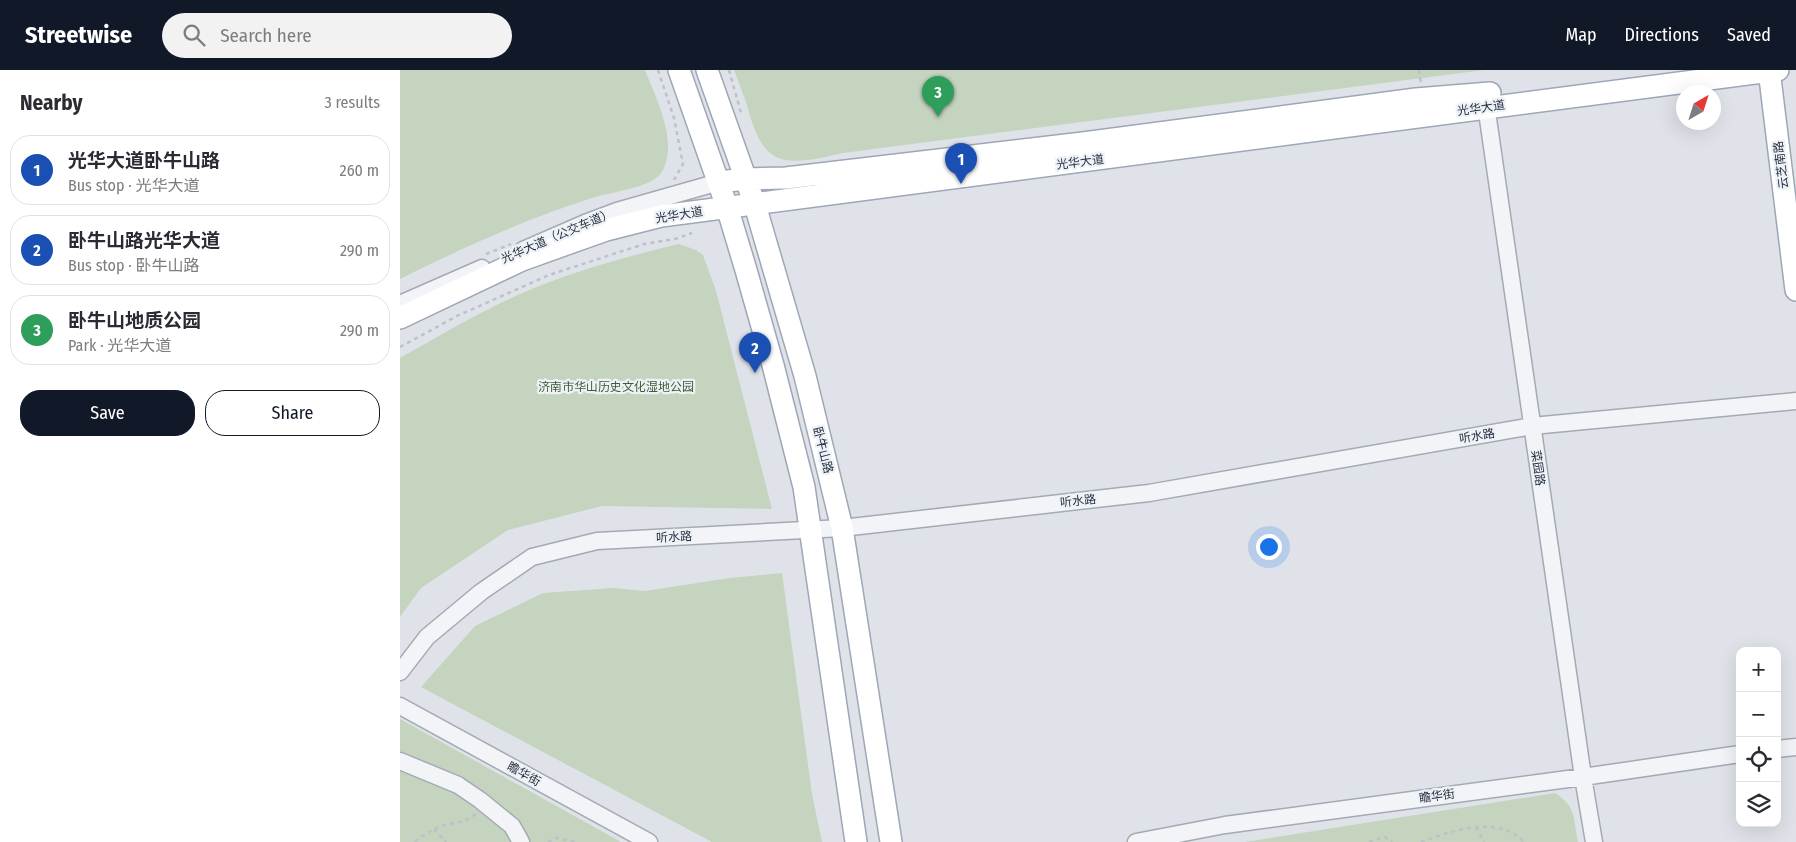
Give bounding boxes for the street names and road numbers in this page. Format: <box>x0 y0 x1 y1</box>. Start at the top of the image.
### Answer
street label: 光华大道 <box>1456 98 1506 118</box>
street label: 云芝南路 <box>1771 140 1791 190</box>
street label: 光华大道 <box>1055 152 1105 172</box>
street label: 光华大道 <box>654 204 704 226</box>
street label: 光华大道（公交车道） <box>499 206 615 266</box>
street label: 卧牛山路 <box>810 425 836 475</box>
street label: 听水路 <box>1458 426 1496 446</box>
street label: 菜园路 <box>1529 449 1547 487</box>
street label: 听水路 <box>1059 492 1097 510</box>
street label: 听水路 <box>656 529 692 545</box>
street label: 瞻华街 <box>505 759 543 789</box>
street label: 瞻华街 <box>1418 787 1456 805</box>

